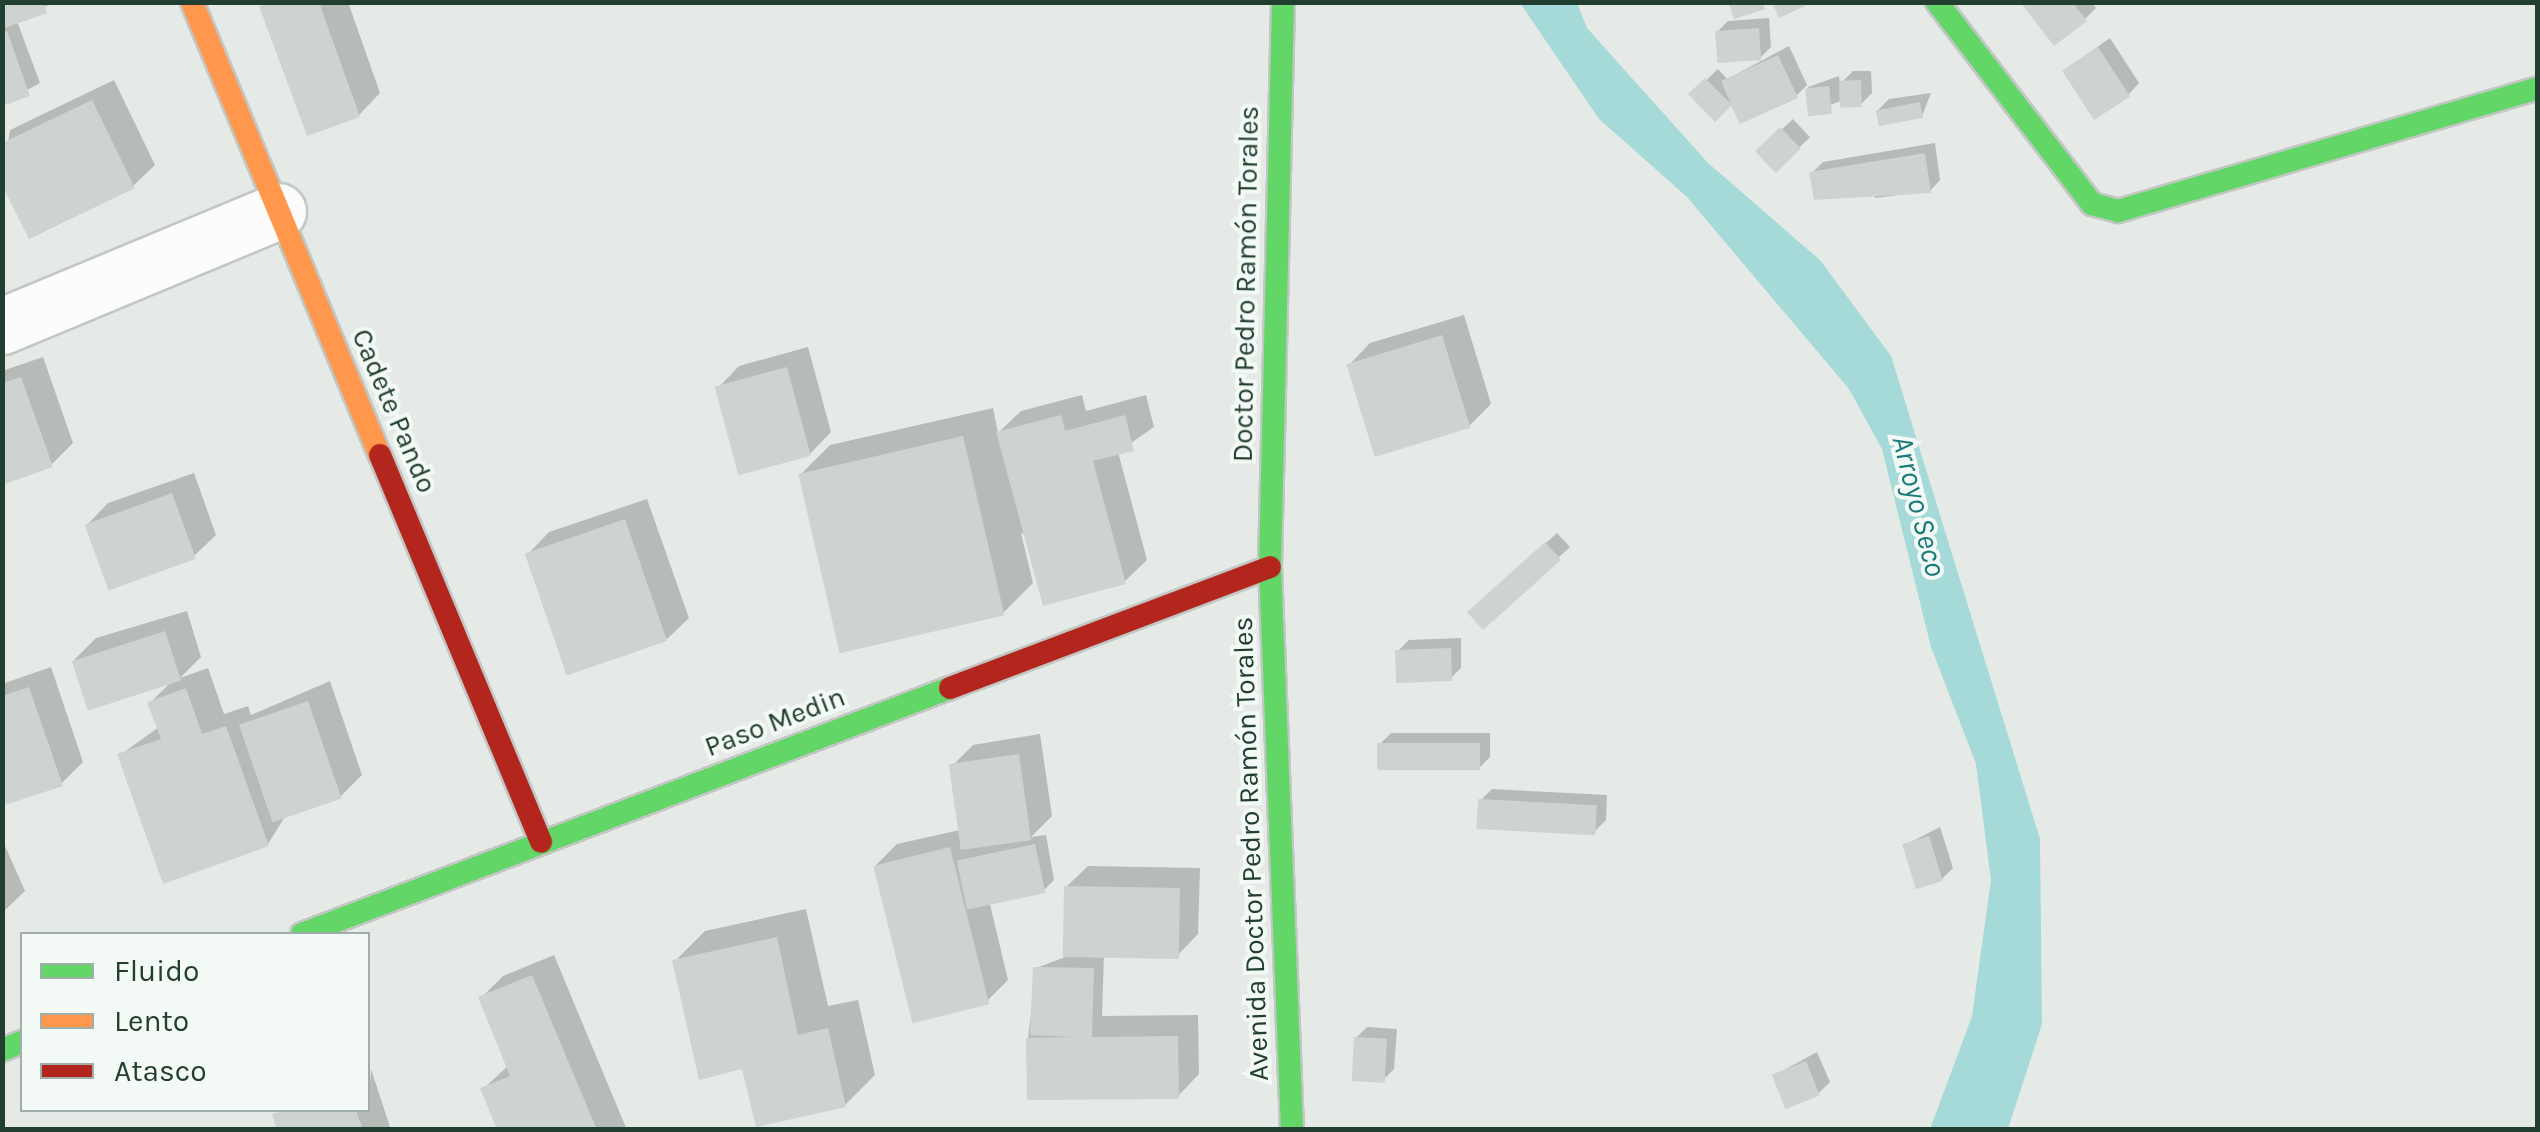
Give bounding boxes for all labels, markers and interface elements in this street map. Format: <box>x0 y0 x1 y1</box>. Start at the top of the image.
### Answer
street label: Doctor Pedro Ramón Torales <box>1226 105 1266 463</box>
street label: Cadete Pando <box>344 324 444 498</box>
water label: Arroyo Seco <box>1884 432 1954 580</box>
street label: Avenida Doctor Pedro Ramón Torales <box>1226 616 1276 1082</box>
street label: Paso Medin <box>700 680 850 764</box>
legend <box>20 932 370 1112</box>
text: Fluido <box>114 953 199 989</box>
text: Lento <box>114 1003 189 1039</box>
text: Atasco <box>114 1053 207 1089</box>

